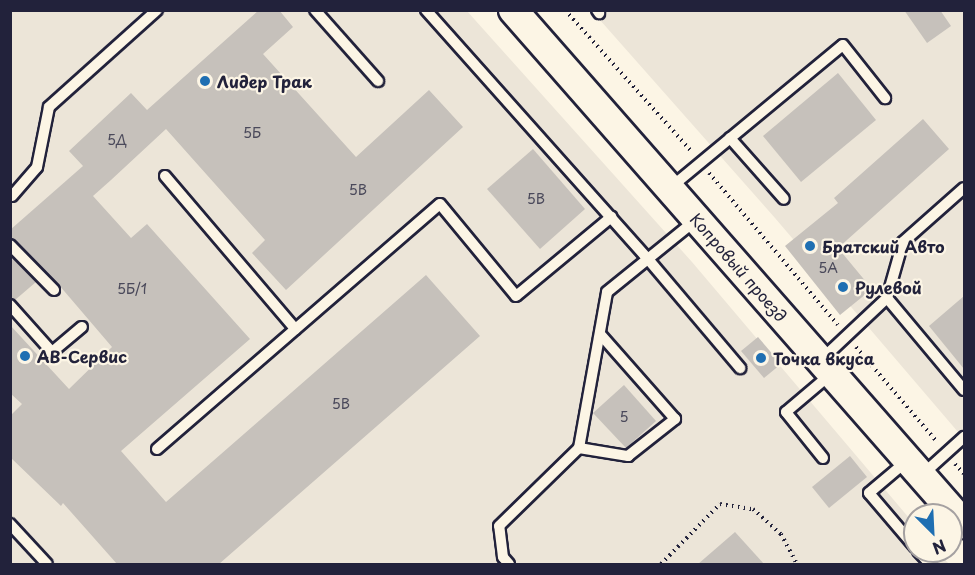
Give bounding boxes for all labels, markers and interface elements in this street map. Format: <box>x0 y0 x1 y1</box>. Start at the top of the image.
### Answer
place label: Лидер Трак <box>217 71 313 91</box>
marker: Лидер Трак <box>198 74 212 88</box>
house number: 5Б <box>243 125 261 141</box>
house number: 5Д <box>107 132 127 148</box>
house number: 5В <box>349 182 367 198</box>
house number: 5В <box>527 191 545 207</box>
street label: Копровый проезд <box>687 209 791 325</box>
place label: Братский Авто <box>822 236 945 256</box>
marker: Братский Авто <box>803 239 817 253</box>
house number: 5А <box>818 260 838 276</box>
place label: Рулевой <box>855 277 922 297</box>
marker: Рулевой <box>836 280 850 294</box>
house number: 5Б/1 <box>117 281 147 297</box>
place label: АВ-Сервис <box>37 346 127 366</box>
place label: Точка вкуса <box>773 348 876 368</box>
marker: АВ-Сервис <box>18 349 32 363</box>
marker: Точка вкуса <box>754 351 768 365</box>
house number: 5В <box>332 396 350 412</box>
house number: 5 <box>619 409 629 425</box>
north arrow <box>903 503 963 563</box>
text: N <box>929 534 950 561</box>

